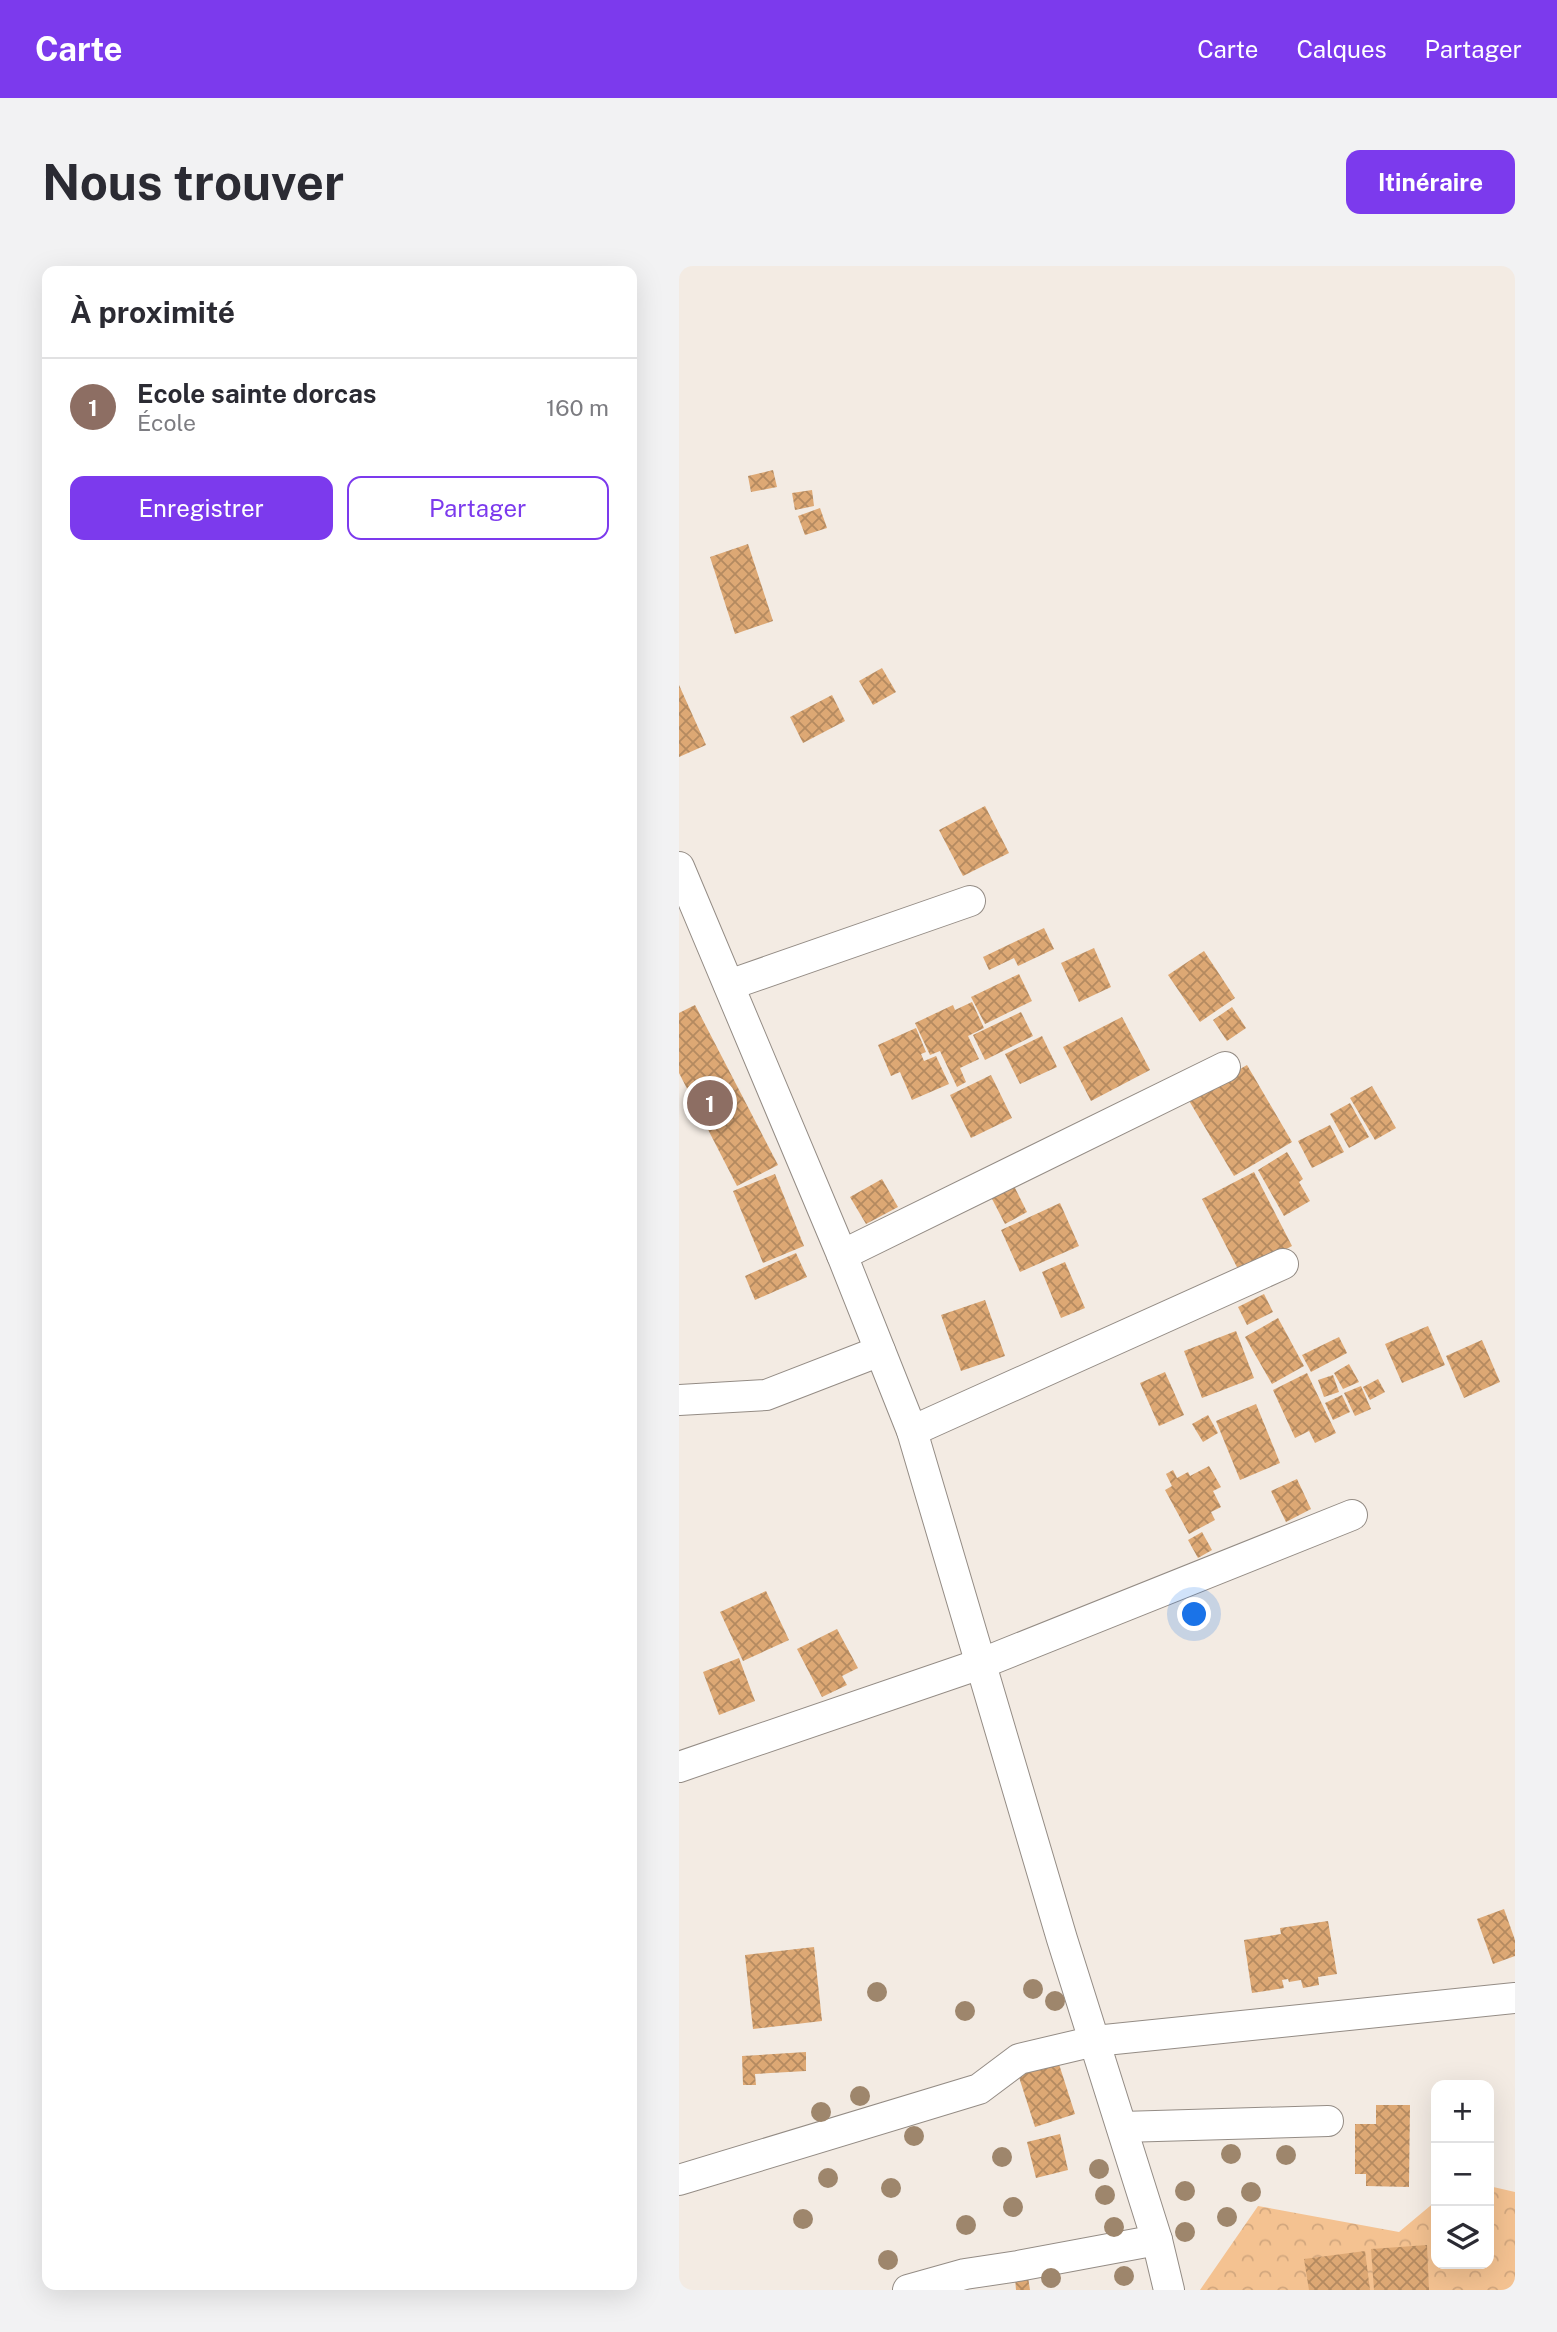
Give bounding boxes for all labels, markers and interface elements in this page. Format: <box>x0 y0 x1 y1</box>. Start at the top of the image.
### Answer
text: Carte <box>35 30 123 68</box>
text: Carte <box>1197 35 1258 63</box>
text: Calques <box>1296 35 1387 63</box>
text: Partager <box>1425 35 1522 63</box>
button: Itinéraire <box>1346 150 1515 214</box>
text: Nous trouver <box>42 153 344 211</box>
text: À proximité <box>70 294 235 330</box>
text: Ecole sainte dorcas <box>137 378 377 409</box>
text: 1 <box>88 394 98 421</box>
text: 160 m <box>546 394 609 421</box>
text: École <box>137 409 196 436</box>
button: Enregistrer <box>70 476 333 540</box>
button: Partager <box>347 476 609 540</box>
pin: 1 <box>687 1077 733 1129</box>
your location <box>1177 1597 1211 1631</box>
map controls <box>1431 2080 1494 2269</box>
button: + <box>1431 2080 1494 2143</box>
button: − <box>1431 2143 1494 2206</box>
button: layers <box>1431 2206 1494 2269</box>

